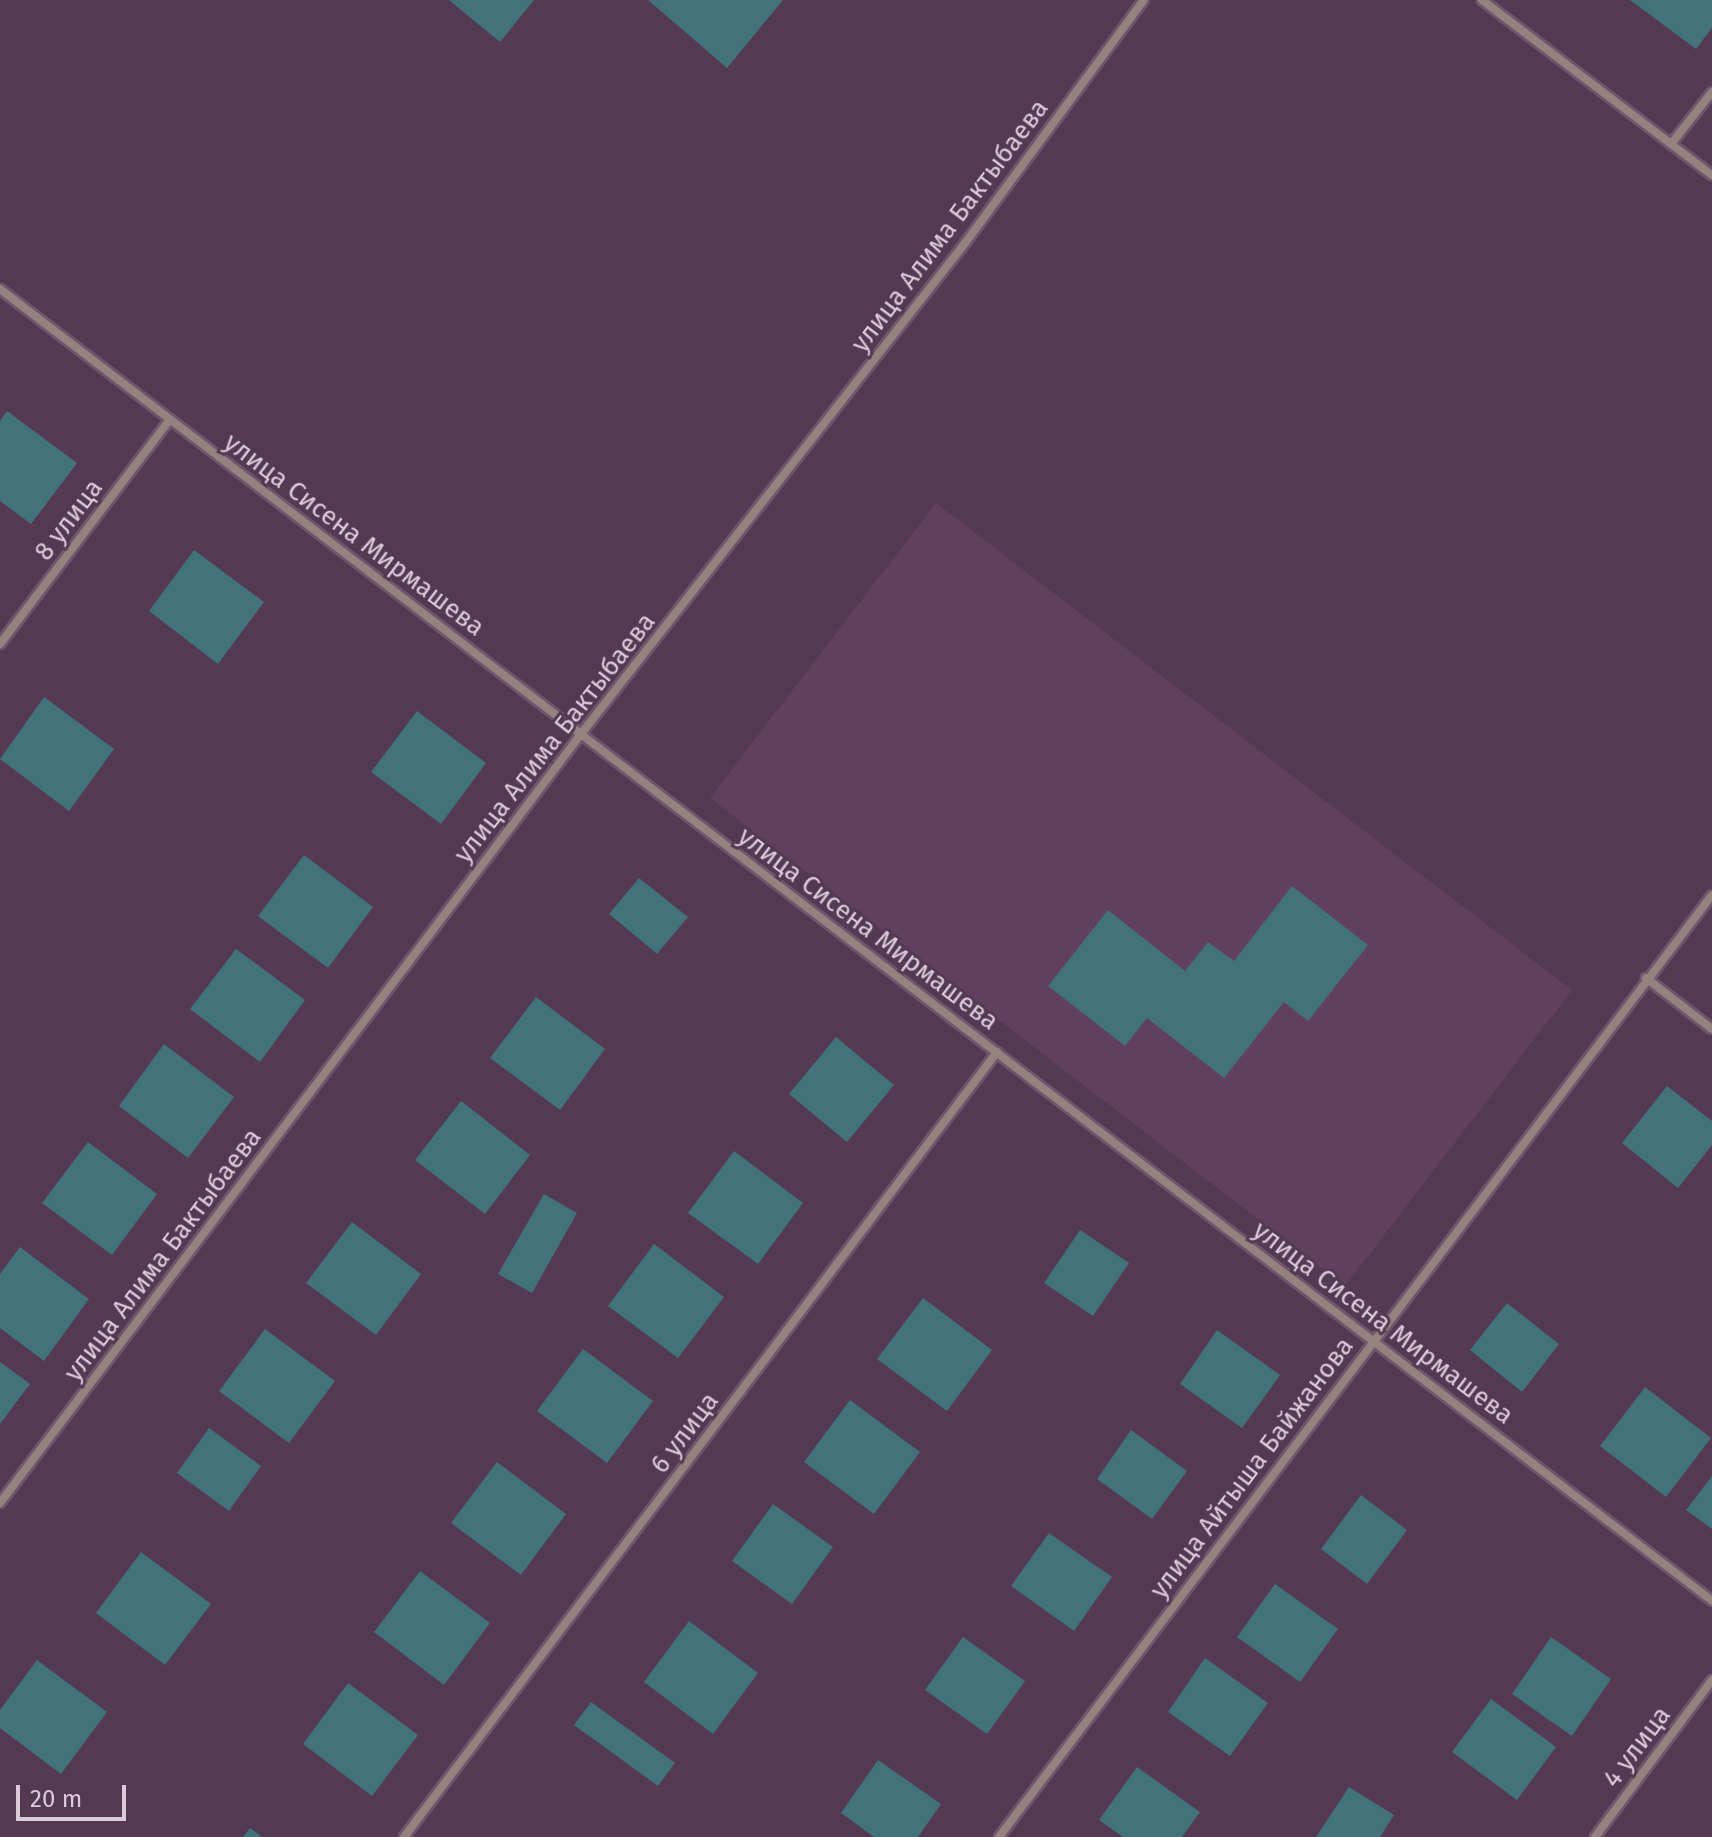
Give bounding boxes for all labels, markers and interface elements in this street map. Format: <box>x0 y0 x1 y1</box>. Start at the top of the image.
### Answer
street label: улица Алима Бактыбаева <box>845 93 1055 359</box>
street label: улица Сисена Мирмашева <box>218 427 490 643</box>
street label: 8 улица <box>28 473 110 567</box>
street label: улица Алима Бактыбаева <box>448 607 662 869</box>
street label: улица Сисена Мирмашева <box>732 821 1004 1037</box>
street label: улица Алима Бактыбаева <box>58 1122 268 1388</box>
street label: улица Сисена Мирмашева <box>1247 1215 1519 1431</box>
street label: улица Айтыша Байжанова <box>1144 1331 1360 1605</box>
street label: 6 улица <box>645 1386 725 1480</box>
street label: 4 улица <box>1597 1700 1677 1794</box>
scale bar <box>20 1769 130 1819</box>
text: 20 m <box>30 1785 82 1813</box>

